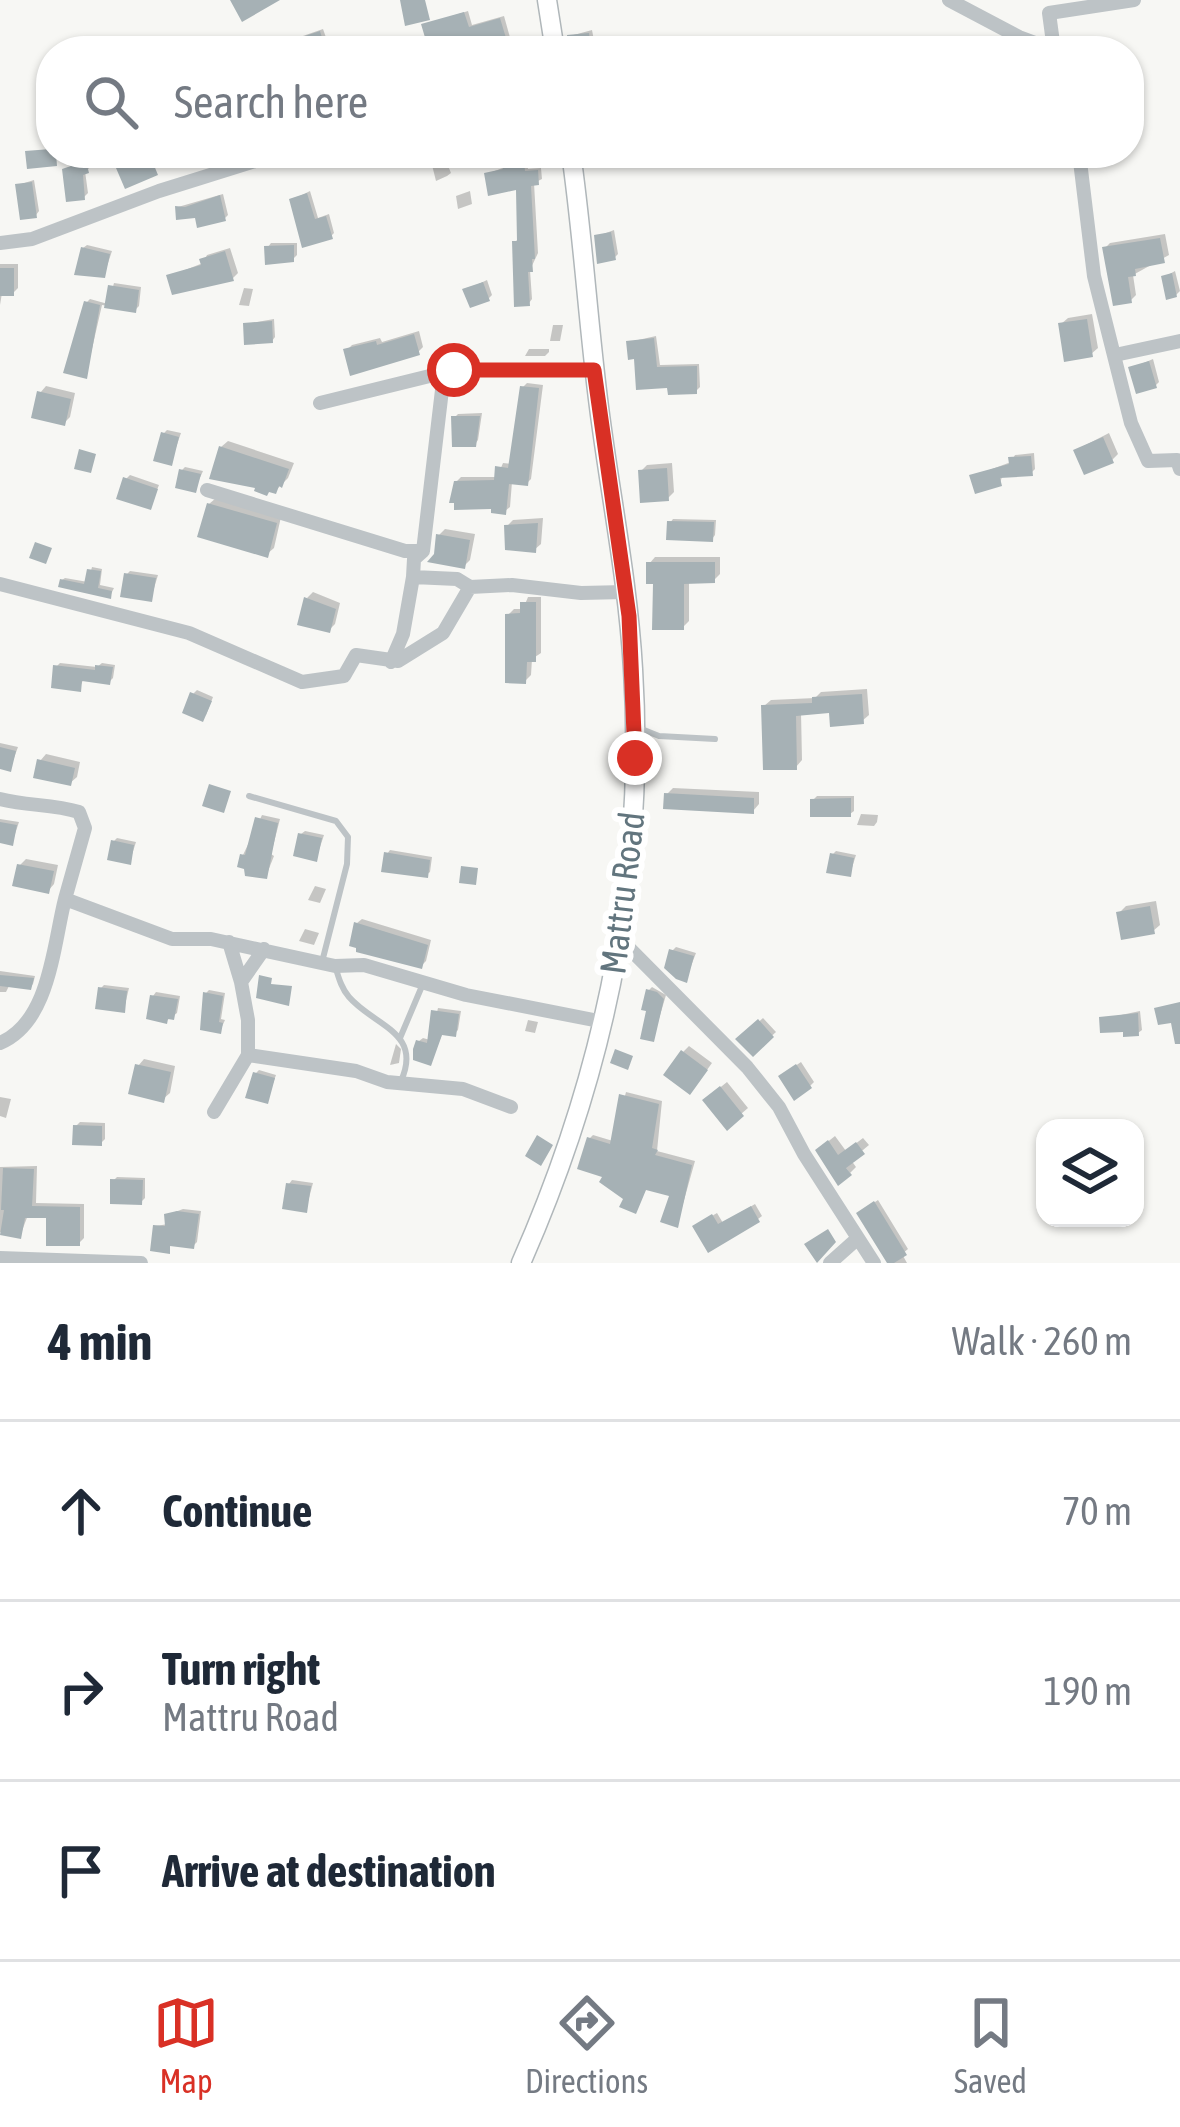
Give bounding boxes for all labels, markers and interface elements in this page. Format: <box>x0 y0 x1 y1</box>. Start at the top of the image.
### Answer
search box <box>36 36 1144 168</box>
icon: search <box>78 69 144 135</box>
text: Search here <box>174 76 368 128</box>
route start <box>427 343 481 397</box>
route end <box>608 731 662 785</box>
street label: Mattru Road <box>591 809 653 977</box>
map controls <box>1036 1119 1144 1227</box>
button: layers <box>1036 1119 1144 1227</box>
text: 4 min <box>48 1312 152 1371</box>
text: Walk · 260 m <box>952 1319 1132 1363</box>
icon: ahead <box>48 1478 114 1544</box>
text: Continue <box>162 1485 313 1537</box>
text: 70 m <box>1062 1489 1132 1533</box>
text: Turn right <box>162 1643 320 1695</box>
icon: right <box>48 1658 114 1724</box>
text: 190 m <box>1044 1669 1132 1713</box>
text: Mattru Road <box>162 1695 339 1739</box>
icon: arrive <box>48 1838 114 1904</box>
text: Arrive at destination <box>162 1845 496 1897</box>
tab: Map <box>153 1990 219 2100</box>
tab: Directions <box>525 1990 648 2100</box>
tab: Saved <box>954 1990 1027 2100</box>

